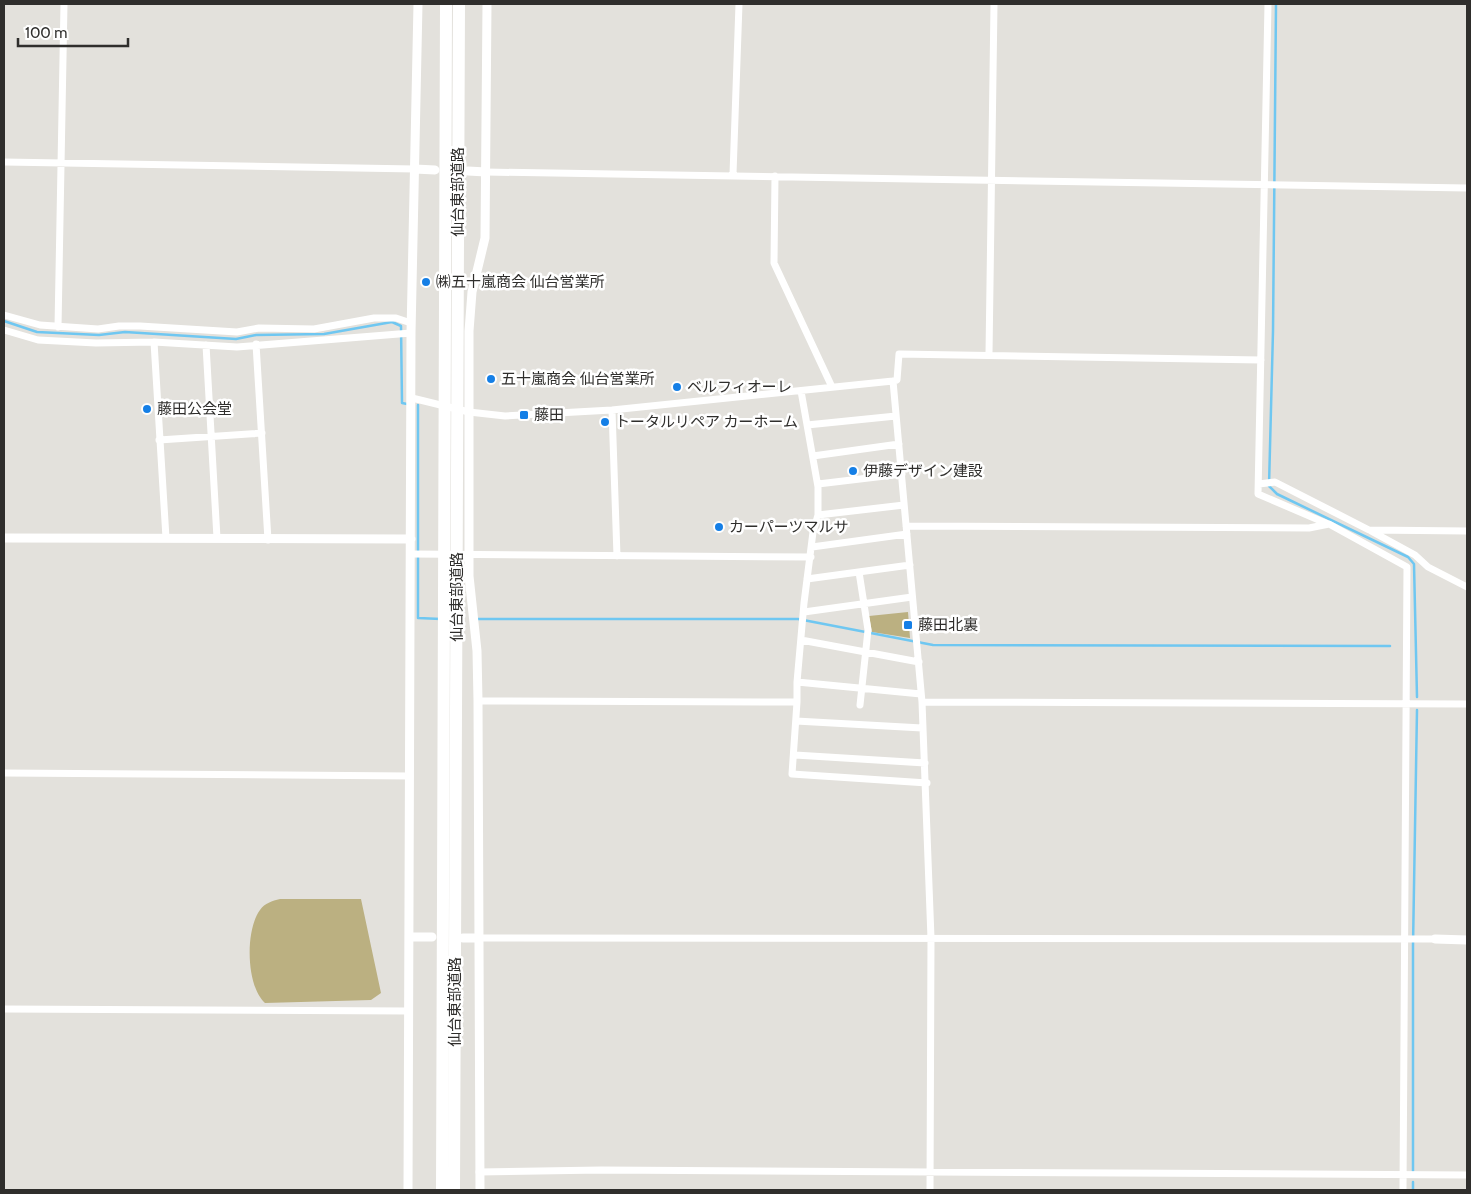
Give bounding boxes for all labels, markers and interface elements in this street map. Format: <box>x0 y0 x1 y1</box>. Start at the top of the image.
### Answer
scale bar <box>18 15 128 47</box>
text: 100 m <box>25 24 67 42</box>
street label: 仙台東部道路 <box>449 147 467 237</box>
place label: ㈱五十嵐商会 仙台営業所 <box>436 273 604 291</box>
marker: ㈱五十嵐商会 仙台営業所 <box>420 276 432 288</box>
place label: 五十嵐商会 仙台営業所 <box>501 370 654 388</box>
marker: 五十嵐商会 仙台営業所 <box>485 373 497 385</box>
place label: ベルフィオーレ <box>687 378 792 396</box>
marker: ベルフィオーレ <box>671 381 683 393</box>
place label: 藤田公会堂 <box>157 400 232 418</box>
marker: 藤田公会堂 <box>141 403 153 415</box>
place label: 藤田 <box>534 406 564 424</box>
marker: 藤田 <box>518 409 530 421</box>
place label: トータルリペア カーホーム <box>615 413 798 431</box>
marker: トータルリペア カーホーム <box>599 416 611 428</box>
place label: 伊藤デザイン建設 <box>863 462 983 480</box>
marker: 伊藤デザイン建設 <box>847 465 859 477</box>
place label: カーパーツマルサ <box>729 518 849 536</box>
marker: カーパーツマルサ <box>713 521 725 533</box>
street label: 仙台東部道路 <box>448 552 466 642</box>
place label: 藤田北裏 <box>918 616 978 634</box>
marker: 藤田北裏 <box>902 619 914 631</box>
street label: 仙台東部道路 <box>446 957 464 1047</box>

